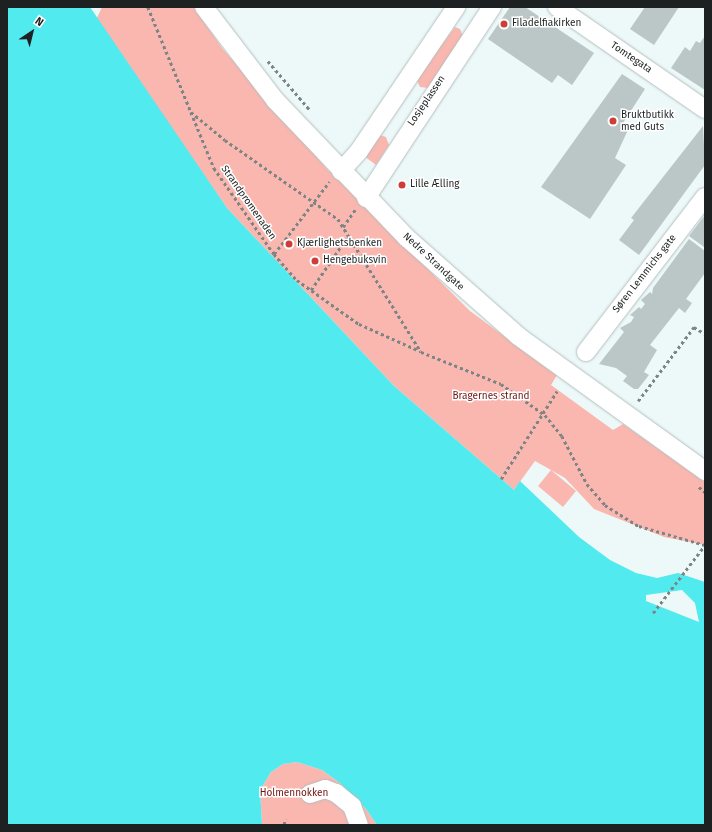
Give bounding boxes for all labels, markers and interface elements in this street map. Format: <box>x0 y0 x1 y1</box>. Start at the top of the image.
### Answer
north arrow <box>12 12 52 52</box>
text: N <box>32 14 46 29</box>
place label: Filadelfiakirken <box>512 18 581 30</box>
marker: Filadelfiakirken <box>499 19 509 29</box>
street label: Tomtegata <box>608 40 654 76</box>
street label: Losjeplassen <box>406 74 448 128</box>
place label: Bruktbutikk med Guts <box>621 109 674 132</box>
marker: Bruktbutikk med Guts <box>608 116 618 126</box>
street label: Strandpromenaden <box>218 164 278 242</box>
place label: Lille Ælling <box>410 179 460 191</box>
marker: Lille Ælling <box>397 180 407 190</box>
street label: Nedre Strandgate <box>400 231 466 293</box>
street label: Søren Lemmichs gate <box>611 232 679 316</box>
place label: Kjærlighetsbenken <box>297 238 382 250</box>
marker: Kjærlighetsbenken <box>284 239 294 249</box>
place label: Hengebuksvin <box>323 255 387 267</box>
marker: Hengebuksvin <box>310 256 320 266</box>
park label: Bragernes strand <box>453 391 529 403</box>
park label: Holmennokken <box>260 788 328 800</box>

